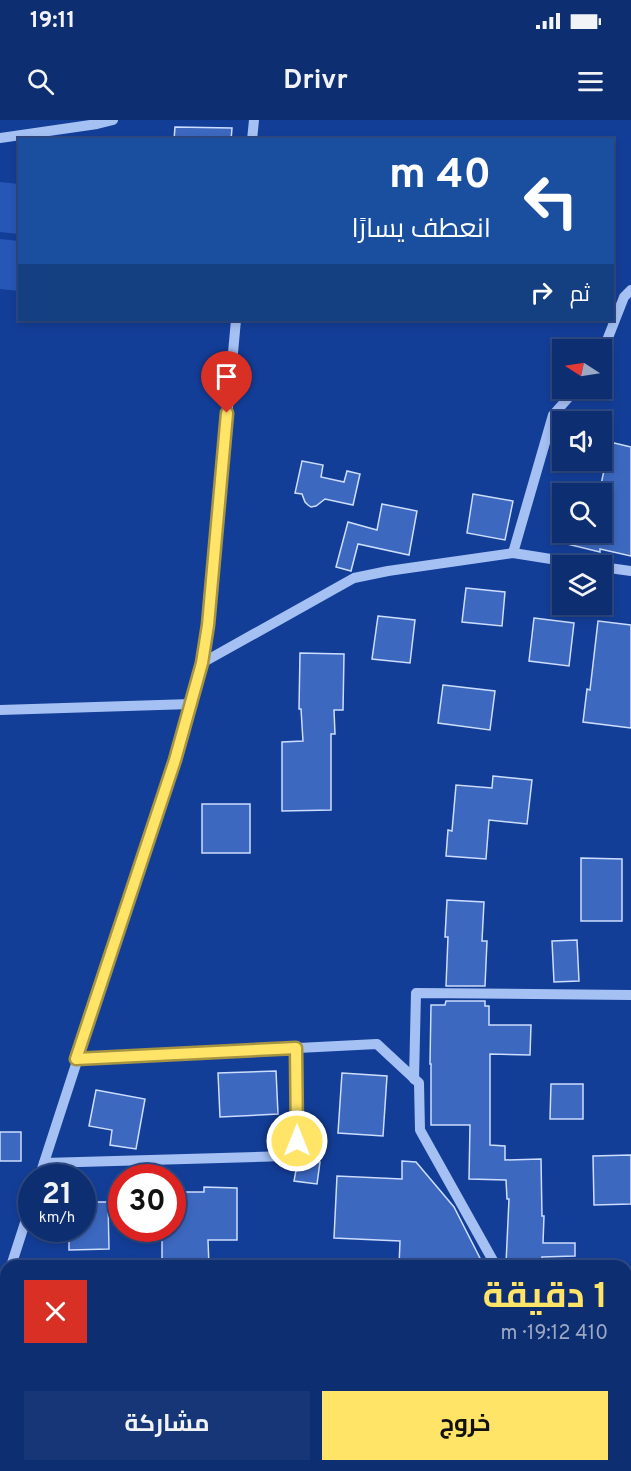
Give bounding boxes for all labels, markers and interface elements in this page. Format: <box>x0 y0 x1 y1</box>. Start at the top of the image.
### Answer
text: 19:11 <box>30 8 75 35</box>
text: Drivr <box>283 64 348 98</box>
icon: search <box>24 65 57 98</box>
icon: menu <box>574 65 607 98</box>
text: 40 m <box>389 150 491 203</box>
icon: left <box>512 162 590 240</box>
text: انعطف يسارًا <box>352 213 491 247</box>
icon: right <box>525 276 558 309</box>
text: ثم <box>570 282 590 309</box>
north arrow <box>552 339 612 399</box>
map controls <box>552 339 612 615</box>
pin <box>201 351 252 413</box>
icon: arrive <box>210 360 243 393</box>
button: sound <box>552 411 612 471</box>
button: search <box>552 483 612 543</box>
button: layers <box>552 555 612 615</box>
position arrow <box>265 1109 329 1173</box>
speed limit sign: 30 <box>108 1164 186 1242</box>
text: 21 <box>42 1177 72 1214</box>
text: km/h <box>39 1209 75 1228</box>
text: 1 دقيقة <box>483 1275 608 1321</box>
button: close <box>24 1280 87 1343</box>
text: 410 m · 19:12 <box>501 1321 608 1347</box>
button: مشاركة <box>24 1391 310 1460</box>
button: خروج <box>322 1391 608 1460</box>

